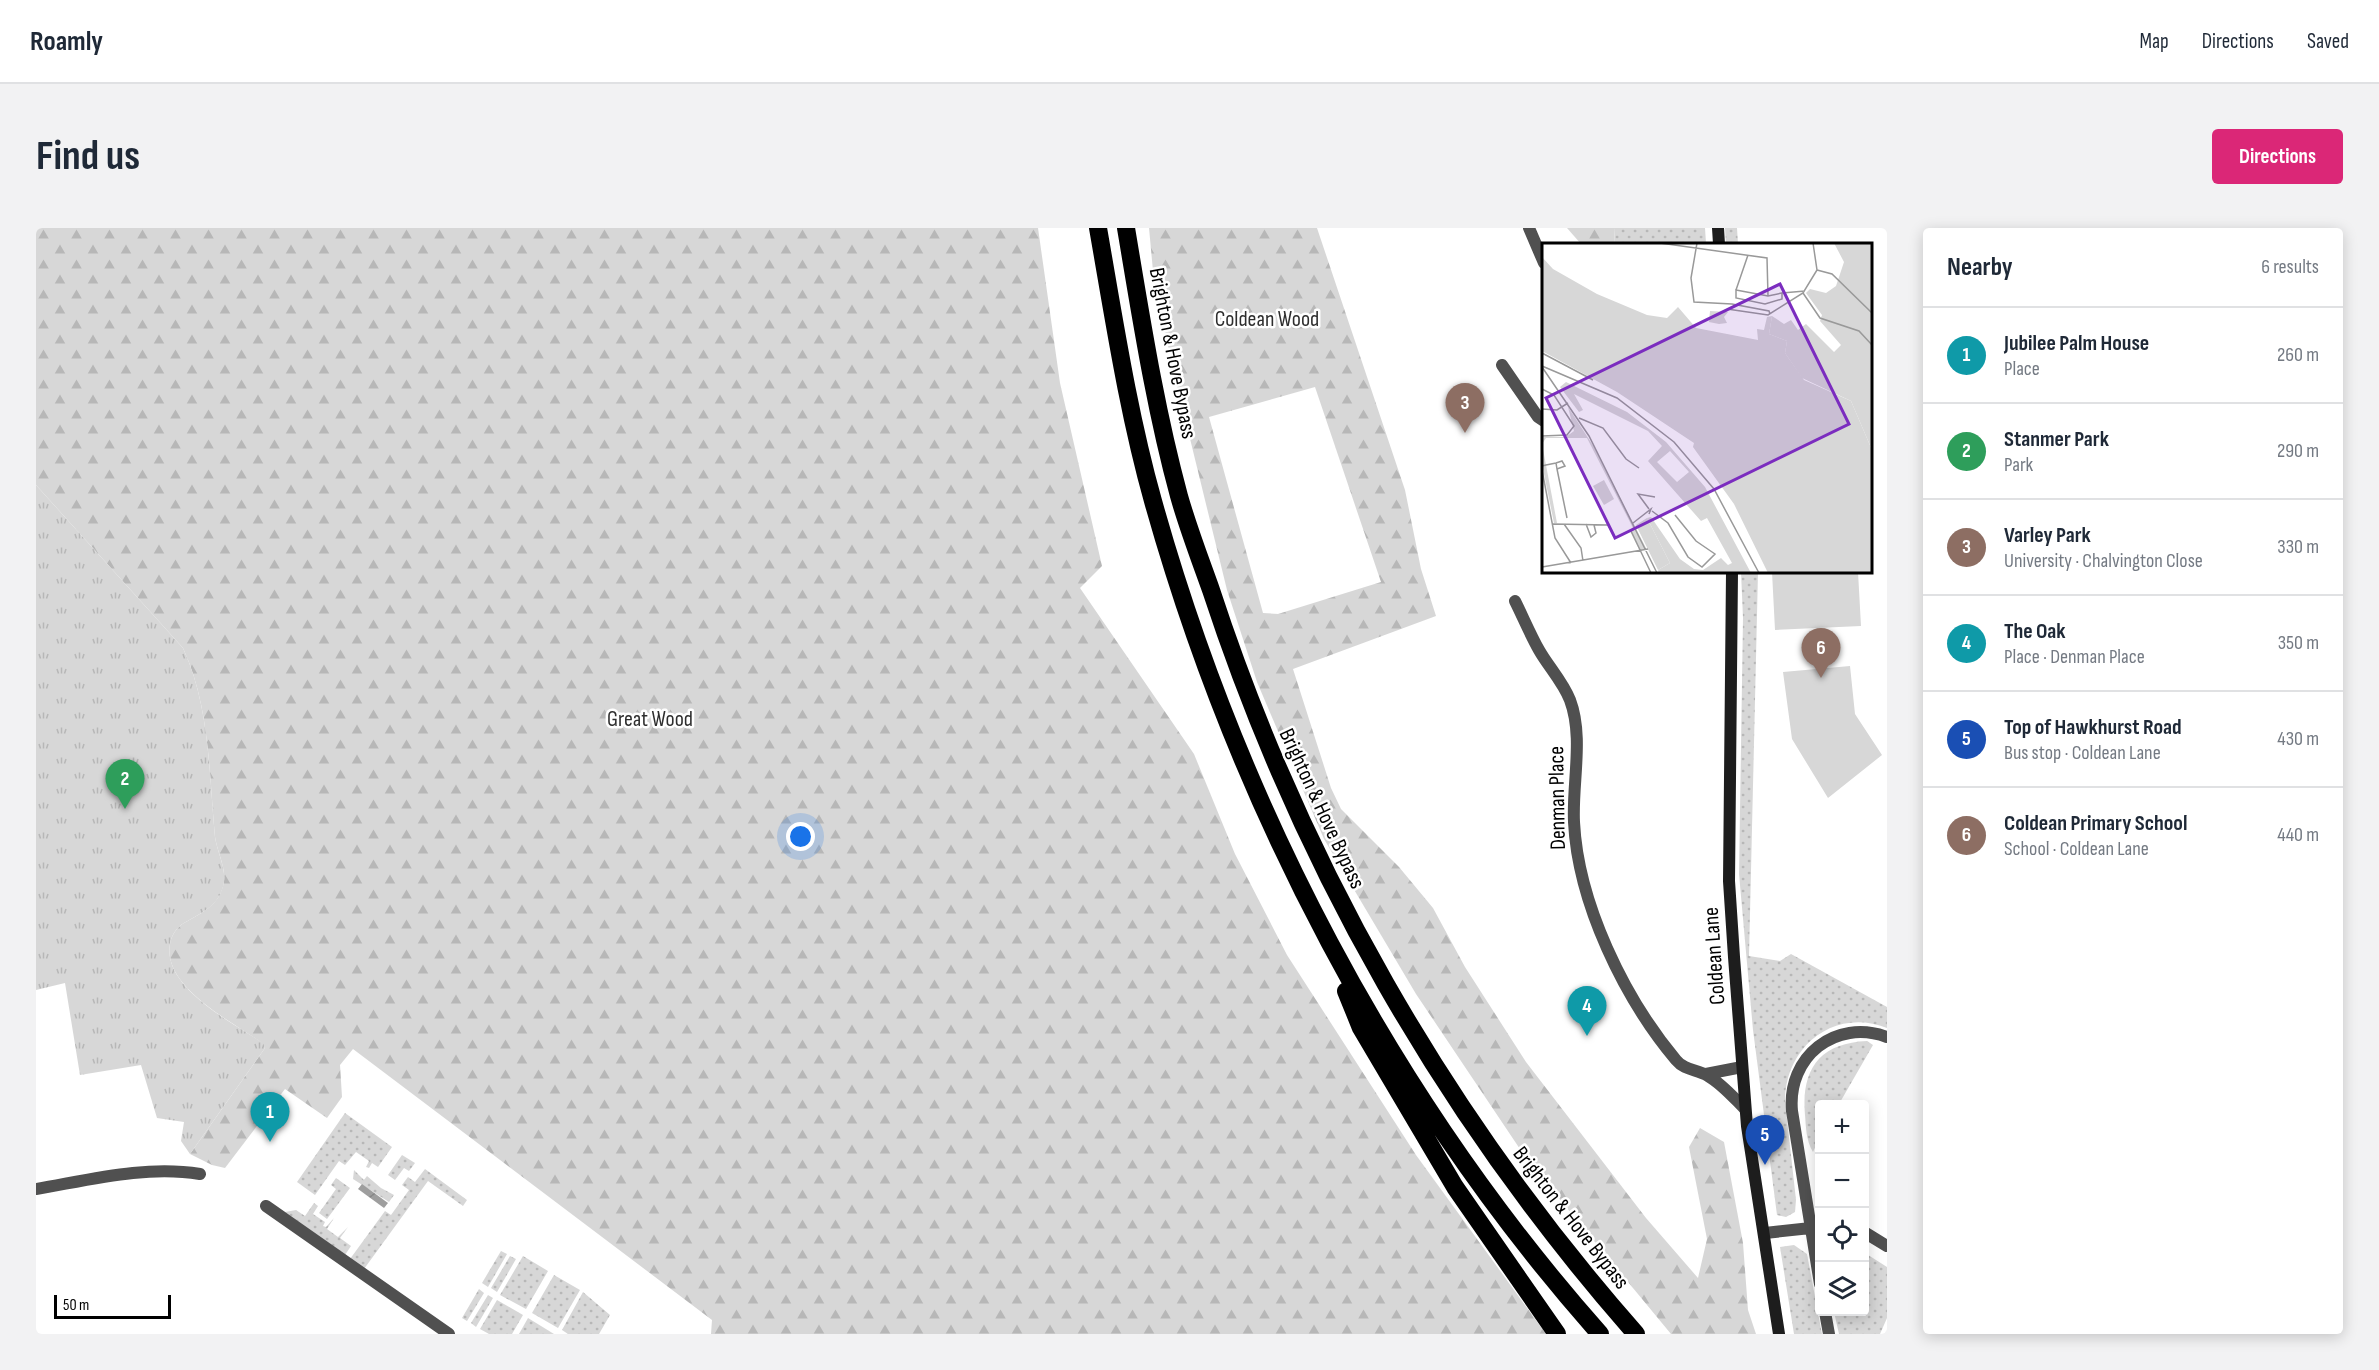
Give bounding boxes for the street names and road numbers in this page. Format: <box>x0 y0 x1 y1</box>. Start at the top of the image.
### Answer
street label: Brighton & Hove Bypass <box>1143 265 1202 441</box>
street label: Brighton & Hove Bypass <box>1273 724 1371 893</box>
street label: Denman Place <box>1543 746 1572 850</box>
street label: Coldean Lane <box>1698 906 1731 1006</box>
street label: Brighton & Hove Bypass <box>1507 1141 1635 1295</box>

